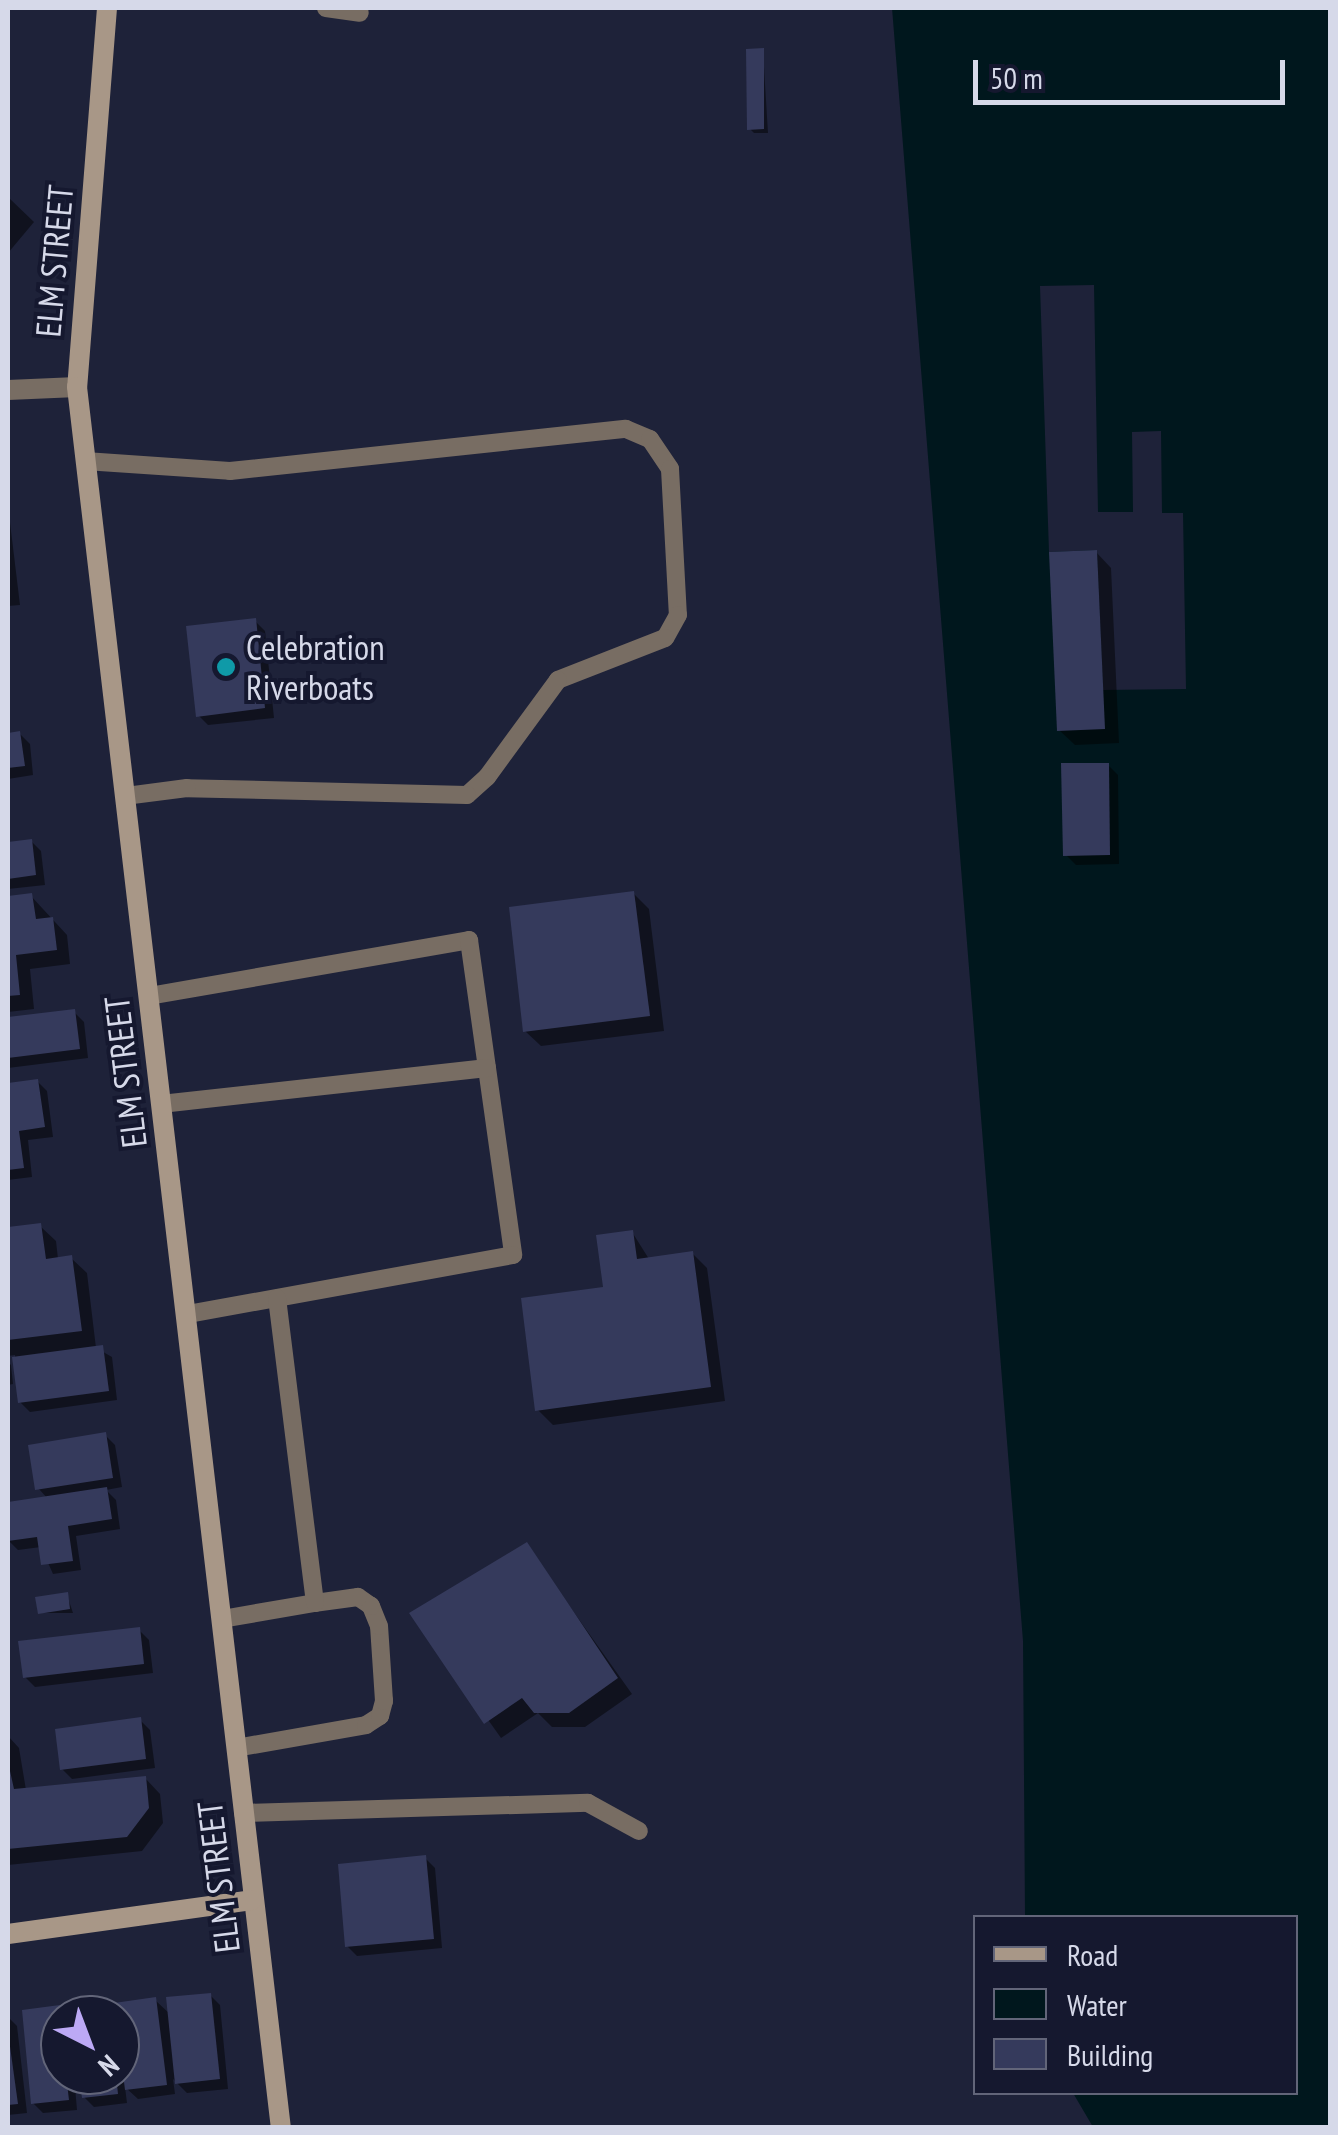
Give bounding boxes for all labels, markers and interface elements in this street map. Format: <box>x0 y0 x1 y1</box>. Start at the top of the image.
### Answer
scale bar <box>978 40 1290 102</box>
text: 50 m <box>990 58 1043 97</box>
street label: ELM STREET <box>26 183 82 339</box>
place label: Celebration Riverboats <box>246 626 385 708</box>
marker: Celebration Riverboats <box>215 656 237 678</box>
street label: ELM STREET <box>95 994 155 1150</box>
street label: ELM STREET <box>188 1799 248 1955</box>
legend <box>973 1915 1298 2095</box>
text: Road <box>1067 1935 1118 1974</box>
text: Water <box>1067 1985 1127 2024</box>
north arrow <box>40 1995 140 2095</box>
text: Building <box>1067 2035 1153 2074</box>
text: N <box>91 2047 127 2085</box>

